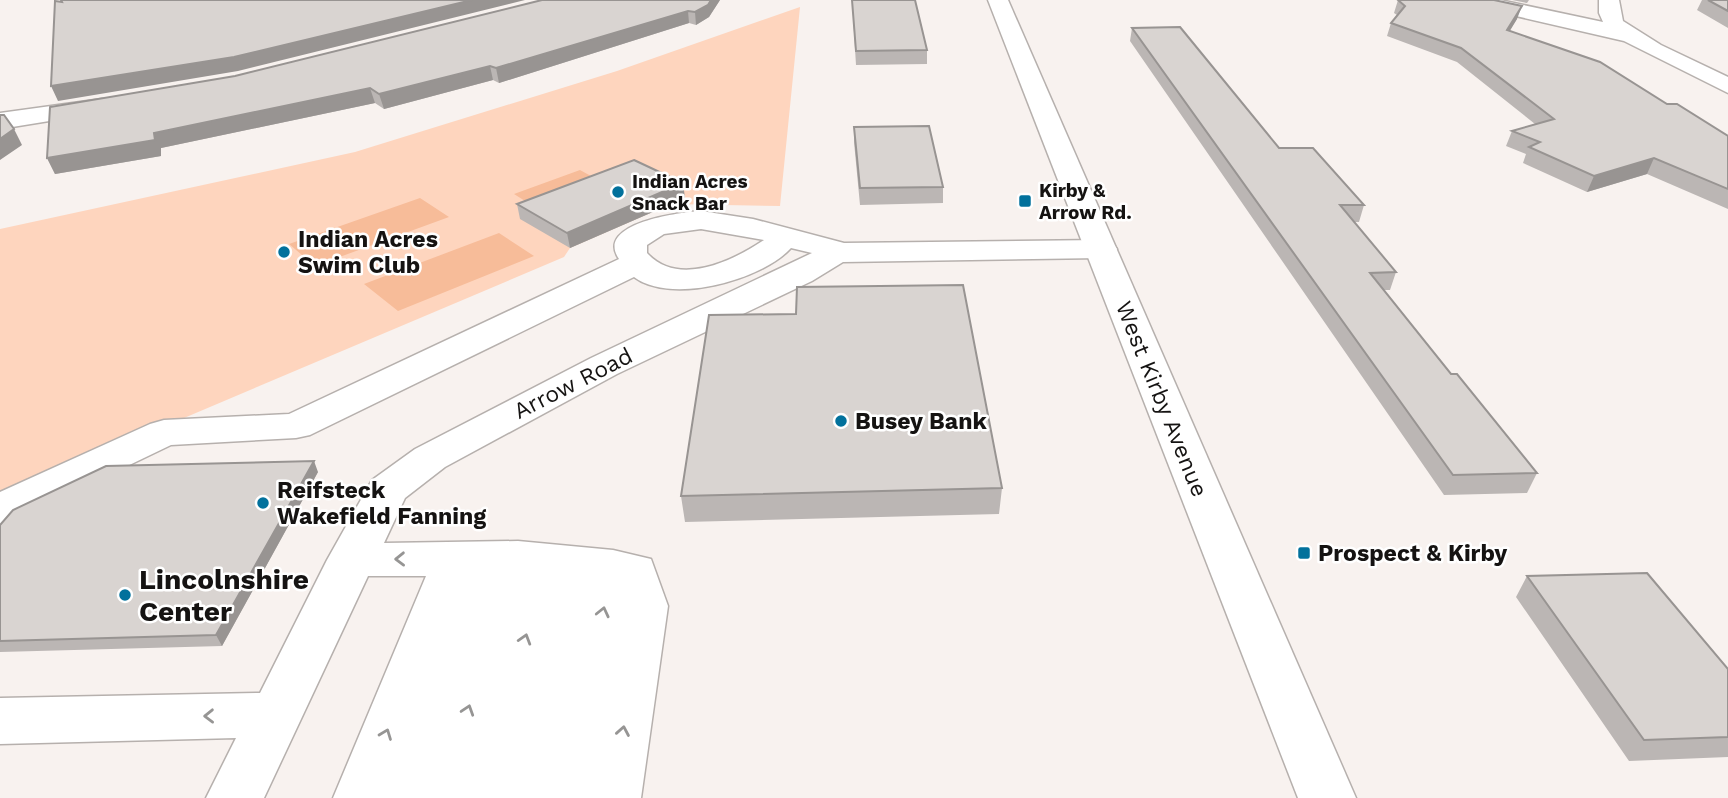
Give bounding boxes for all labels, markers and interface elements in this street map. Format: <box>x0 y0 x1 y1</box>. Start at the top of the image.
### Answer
place label: Indian Acres Snack Bar <box>632 170 748 215</box>
place label: Kirby & Arrow Rd. <box>1039 179 1132 224</box>
marker: Indian Acres Snack Bar <box>610 184 626 200</box>
marker: Kirby & Arrow Rd. <box>1017 193 1033 209</box>
place label: Indian Acres Swim Club <box>298 226 438 279</box>
marker: Indian Acres Swim Club <box>276 244 292 260</box>
street label: West Kirby Avenue <box>1110 298 1213 501</box>
street label: Arrow Road <box>509 342 637 425</box>
place label: Busey Bank <box>855 408 987 435</box>
marker: Busey Bank <box>833 413 849 429</box>
place label: Reifsteck Wakefield Fanning <box>277 477 486 530</box>
marker: Reifsteck Wakefield Fanning <box>255 495 271 511</box>
place label: Prospect & Kirby <box>1318 540 1507 567</box>
marker: Prospect & Kirby <box>1296 545 1312 561</box>
one-way arrow <box>394 551 404 567</box>
place label: Lincolnshire Center <box>139 563 309 628</box>
marker: Lincolnshire Center <box>117 587 133 603</box>
one-way arrow <box>594 606 609 618</box>
one-way arrow <box>516 633 531 645</box>
one-way arrow <box>460 704 474 717</box>
one-way arrow <box>204 708 214 724</box>
one-way arrow <box>615 725 630 737</box>
one-way arrow <box>378 729 392 741</box>

